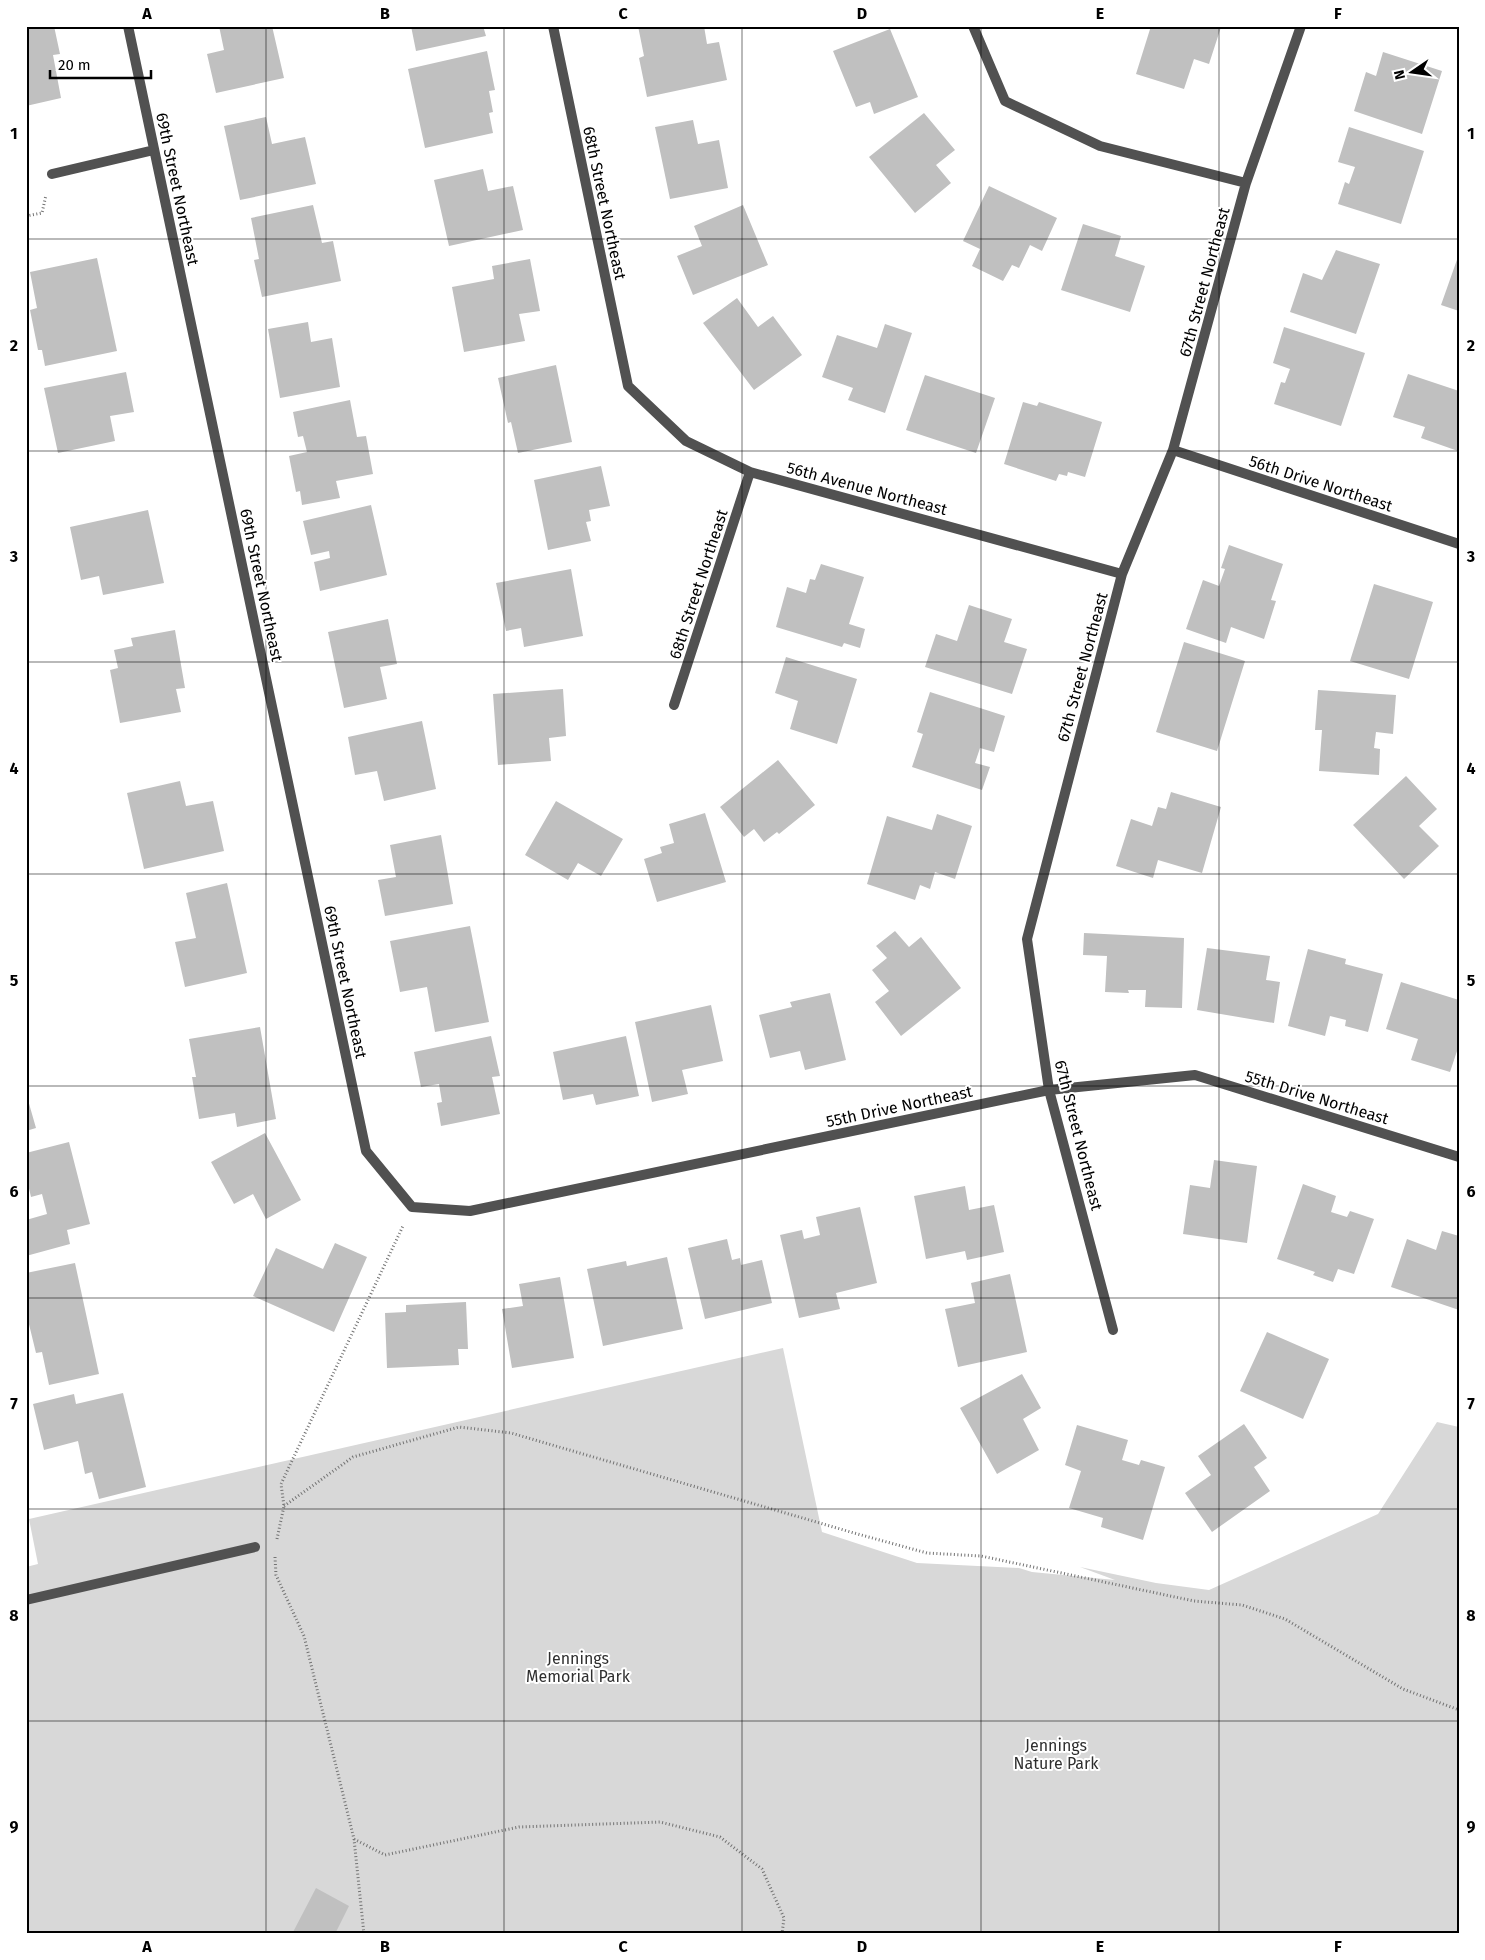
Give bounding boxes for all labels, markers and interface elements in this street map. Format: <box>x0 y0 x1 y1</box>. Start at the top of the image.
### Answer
text: A <box>141 4 152 23</box>
text: B <box>380 4 390 23</box>
text: C <box>618 4 628 23</box>
text: D <box>857 4 867 23</box>
text: E <box>1096 4 1104 23</box>
text: F <box>1334 4 1342 23</box>
scale bar <box>50 48 151 80</box>
north arrow <box>1388 48 1438 98</box>
text: 20 m <box>58 56 91 74</box>
text: N <box>1390 68 1409 81</box>
street label: 69th Street Northeast <box>152 111 203 267</box>
text: 1 <box>10 124 18 143</box>
text: 1 <box>1467 124 1475 143</box>
street label: 68th Street Northeast <box>579 125 630 282</box>
street label: 67th Street Northeast <box>1175 205 1234 359</box>
text: 2 <box>10 336 18 355</box>
text: 2 <box>1467 336 1475 355</box>
street label: 56th Drive Northeast <box>1247 451 1395 516</box>
street label: 56th Avenue Northeast <box>785 458 949 519</box>
street label: 69th Street Northeast <box>236 507 287 663</box>
street label: 68th Street Northeast <box>665 507 732 661</box>
text: 3 <box>9 547 18 566</box>
text: 3 <box>1466 547 1475 566</box>
street label: 67th Street Northeast <box>1053 590 1112 744</box>
text: 4 <box>9 759 19 778</box>
text: 4 <box>1466 759 1476 778</box>
street label: 69th Street Northeast <box>320 904 371 1060</box>
text: 5 <box>10 971 19 990</box>
text: 5 <box>1467 971 1476 990</box>
street label: 67th Street Northeast <box>1051 1058 1106 1212</box>
street label: 55th Drive Northeast <box>1243 1067 1391 1128</box>
street label: 55th Drive Northeast <box>824 1082 974 1131</box>
text: 6 <box>9 1182 19 1201</box>
text: 6 <box>1466 1182 1476 1201</box>
text: 7 <box>10 1394 18 1413</box>
text: 7 <box>1467 1394 1475 1413</box>
text: 8 <box>9 1606 19 1625</box>
text: 8 <box>1466 1606 1476 1625</box>
park label: Jennings Memorial Park <box>526 1649 631 1686</box>
park label: Jennings Nature Park <box>1014 1736 1099 1773</box>
text: 9 <box>10 1817 19 1836</box>
text: 9 <box>1467 1817 1476 1836</box>
text: A <box>141 1937 152 1956</box>
text: B <box>380 1937 390 1956</box>
text: C <box>618 1937 628 1956</box>
text: D <box>857 1937 867 1956</box>
text: E <box>1096 1937 1104 1956</box>
text: F <box>1334 1937 1342 1956</box>

